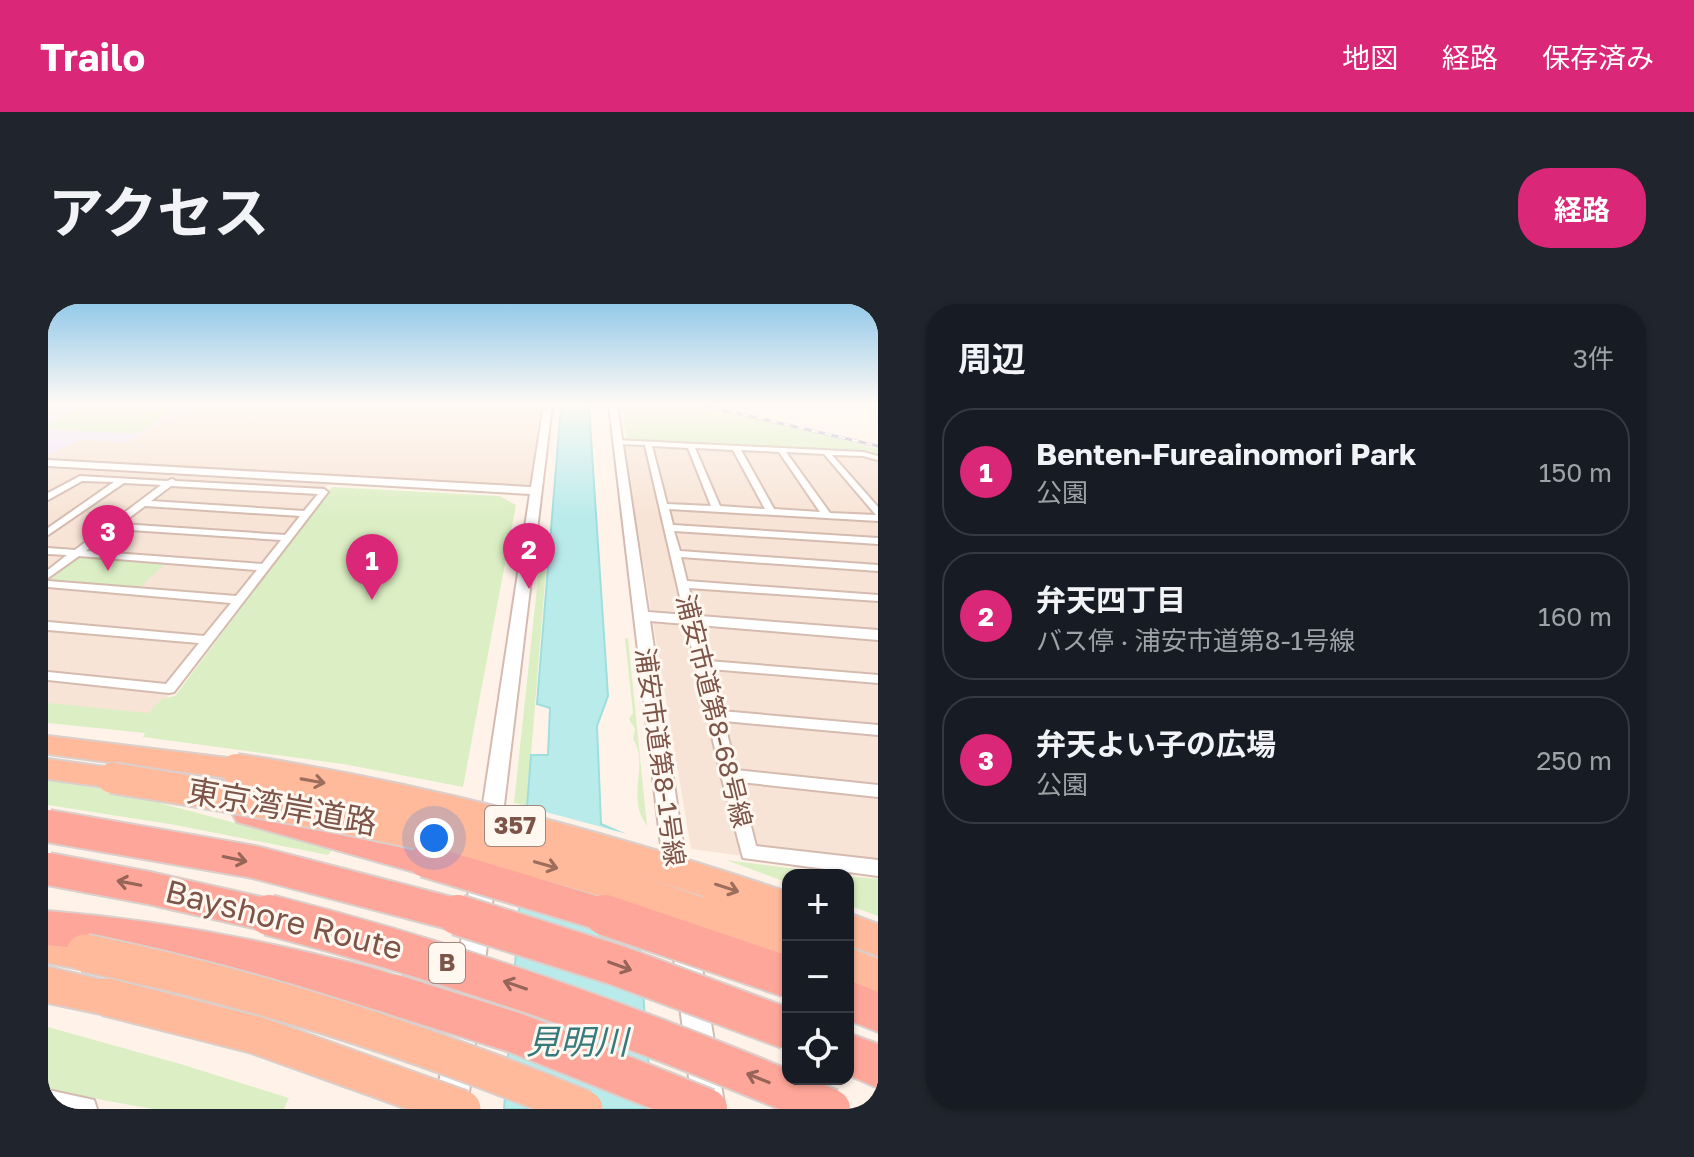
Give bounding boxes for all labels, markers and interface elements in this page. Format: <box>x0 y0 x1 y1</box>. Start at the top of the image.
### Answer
text: Trailo <box>40 34 145 79</box>
text: 地図 <box>1342 41 1398 74</box>
text: 経路 <box>1442 41 1498 74</box>
text: 保存済み <box>1542 41 1654 74</box>
button: 経路 <box>1518 168 1646 248</box>
text: アクセス <box>48 178 269 245</box>
text: 周辺 <box>958 338 1026 378</box>
text: 3件 <box>1573 343 1614 374</box>
text: Benten-Fureainomori Park <box>1036 436 1417 472</box>
text: 1 <box>979 457 993 488</box>
text: 150 m <box>1539 457 1612 488</box>
text: 公園 <box>1036 477 1088 508</box>
pin: 3 <box>82 505 134 571</box>
pin: 2 <box>503 523 555 589</box>
pin: 1 <box>346 534 398 600</box>
text: 弁天四丁目 <box>1036 582 1186 618</box>
street label: 浦安市道第8-68号線 <box>670 591 758 831</box>
text: 2 <box>978 601 994 632</box>
text: 160 m <box>1538 601 1612 632</box>
text: バス停 · 浦安市道第8-1号線 <box>1036 625 1355 656</box>
street label: 浦安市道第8-1号線 <box>630 646 691 868</box>
text: 弁天よい子の広場 <box>1036 726 1276 762</box>
text: 3 <box>978 745 994 776</box>
text: 250 m <box>1536 745 1612 776</box>
text: 公園 <box>1036 769 1088 800</box>
street label: 東京湾岸道路 <box>184 771 380 841</box>
one-way arrow <box>300 774 325 789</box>
road number: 357 <box>485 806 545 846</box>
your location <box>414 818 454 858</box>
one-way arrow <box>222 852 247 867</box>
one-way arrow <box>532 858 558 873</box>
map controls <box>782 869 854 1085</box>
button: + <box>782 869 854 941</box>
street label: Bayshore Route <box>162 871 407 967</box>
one-way arrow <box>117 874 142 889</box>
one-way arrow <box>714 881 739 896</box>
button: − <box>782 941 854 1013</box>
road number: B <box>429 943 465 983</box>
one-way arrow <box>607 960 632 975</box>
one-way arrow <box>503 977 528 992</box>
button: locate <box>782 1013 854 1085</box>
water label: 見明川 <box>526 1021 631 1061</box>
one-way arrow <box>746 1070 771 1084</box>

